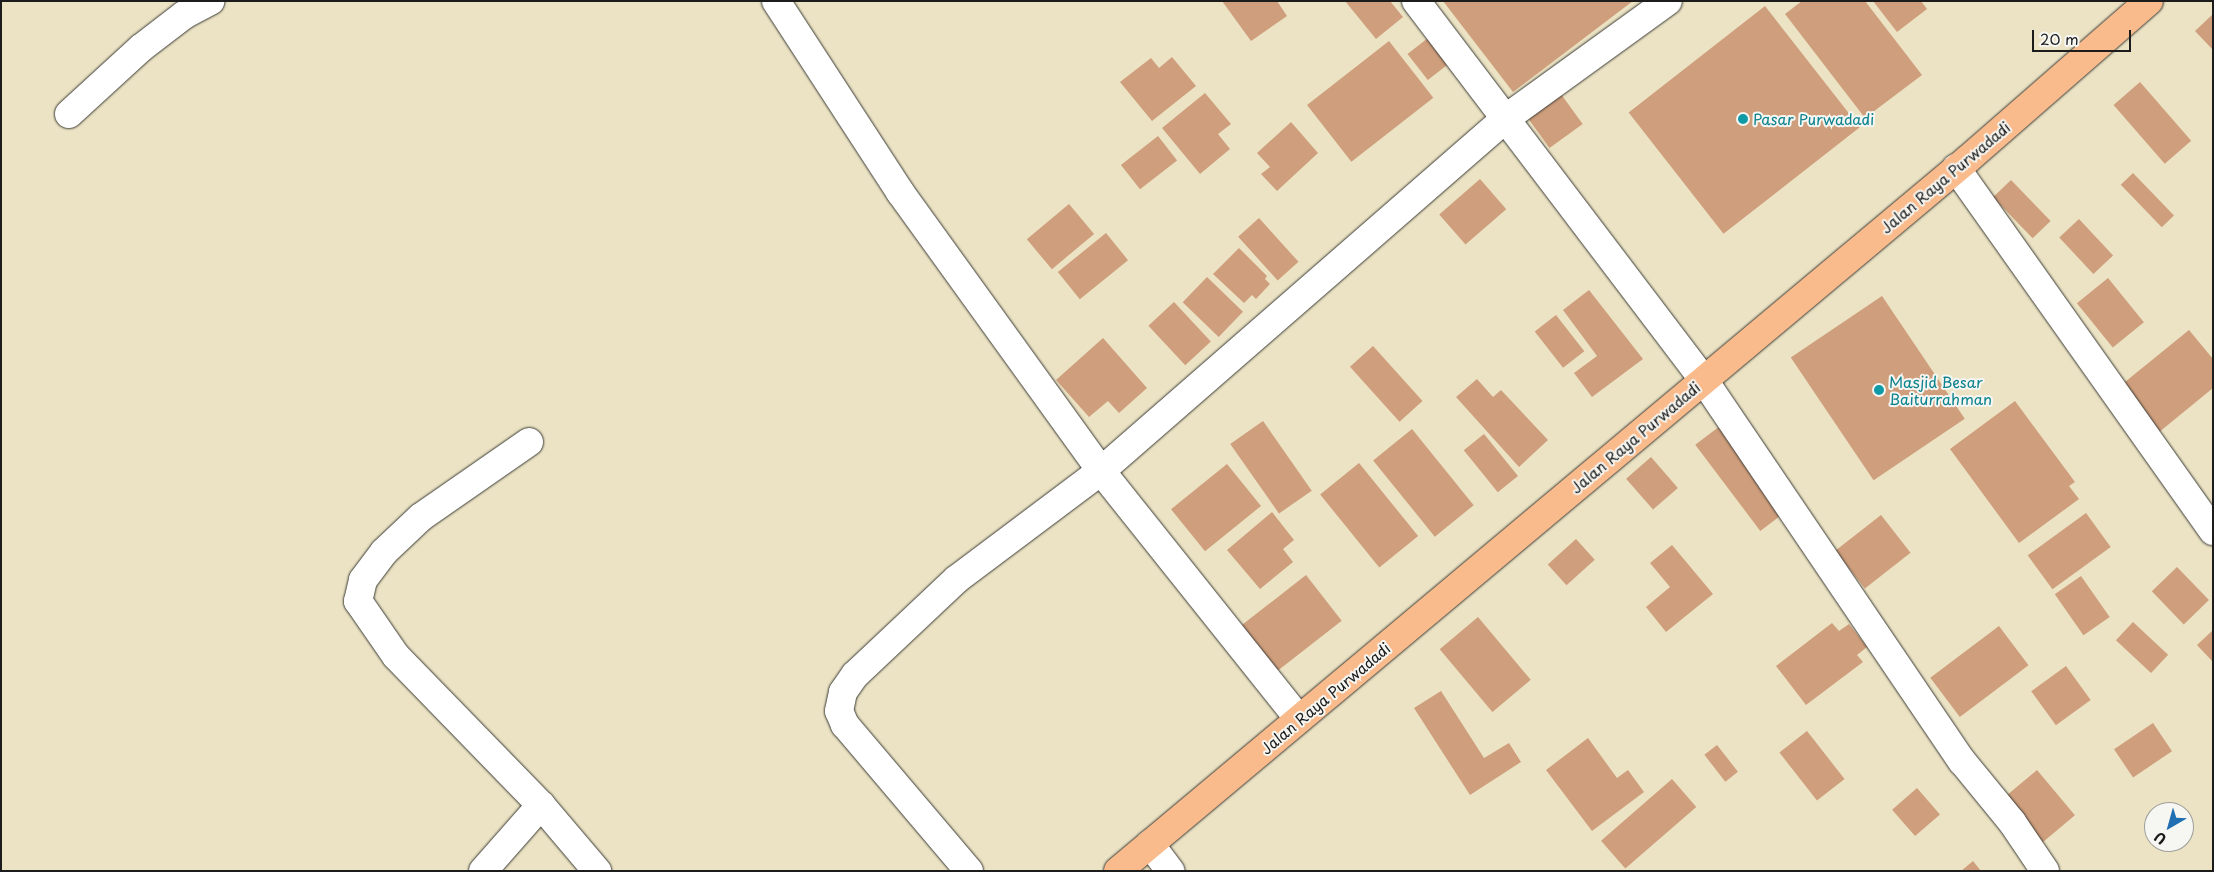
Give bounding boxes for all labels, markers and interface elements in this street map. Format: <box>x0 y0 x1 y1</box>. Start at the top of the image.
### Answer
scale bar <box>2034 20 2133 52</box>
text: 20 m <box>2040 27 2079 50</box>
place label: Pasar Purwadadi <box>1753 110 1874 128</box>
marker: Pasar Purwadadi <box>1737 113 1749 125</box>
street label: Jalan Raya Purwadadi <box>1877 118 2013 236</box>
place label: Masjid Besar Baiturrahman <box>1889 372 1992 407</box>
street label: Jalan Raya Purwadadi <box>1567 378 1703 496</box>
marker: Masjid Besar Baiturrahman <box>1873 384 1885 396</box>
street label: Jalan Raya Purwadadi <box>1257 639 1393 757</box>
north arrow <box>2144 802 2194 852</box>
text: U <box>2149 827 2171 850</box>

